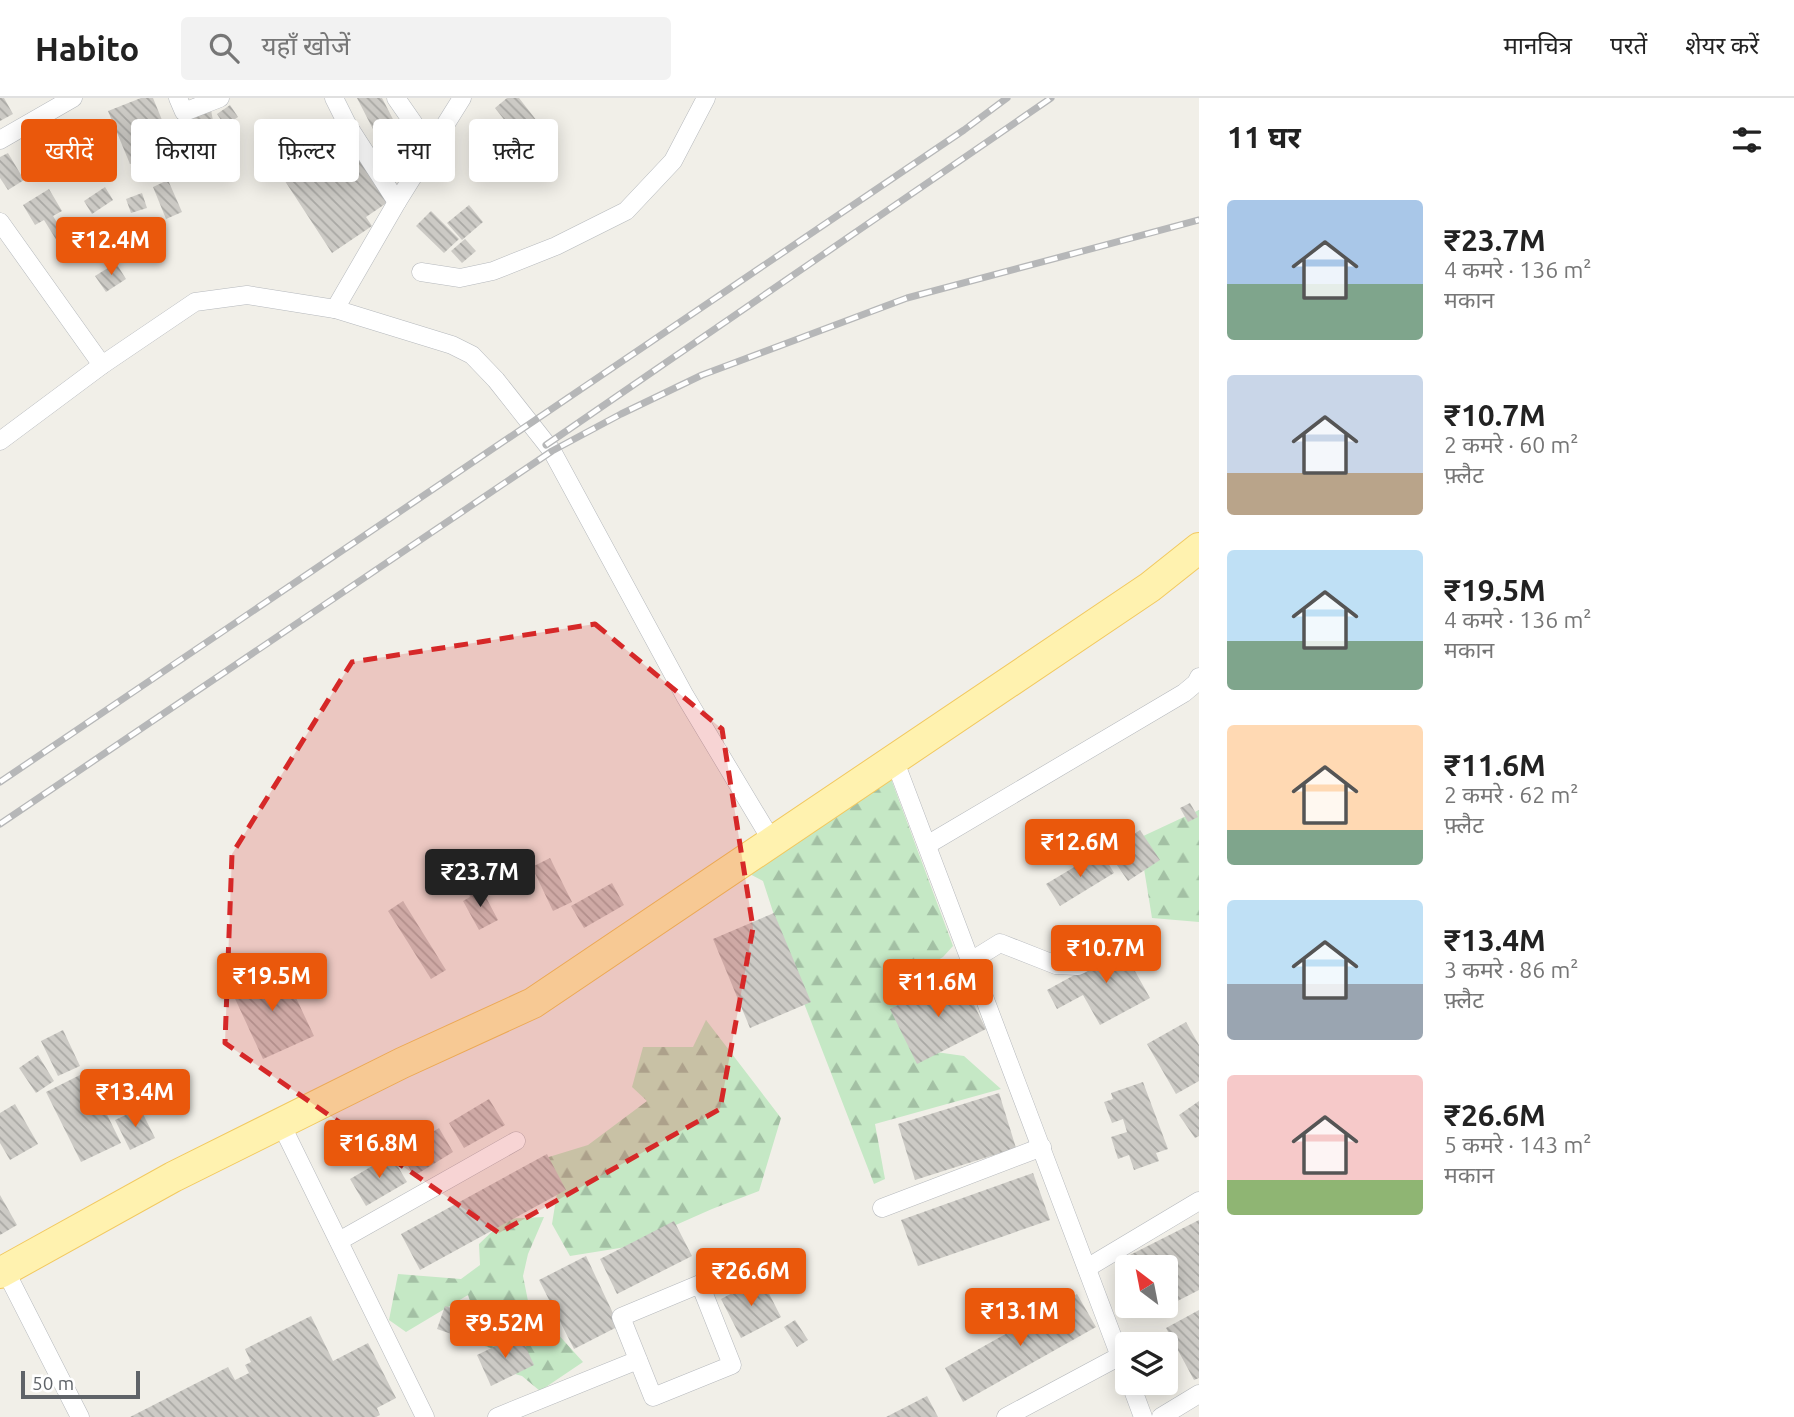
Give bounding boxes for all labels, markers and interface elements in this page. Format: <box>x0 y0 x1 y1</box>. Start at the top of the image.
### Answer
search box <box>181 17 671 80</box>
icon: search <box>205 29 243 67</box>
text: Habito <box>35 30 139 67</box>
text: यहाँ खोजें <box>261 31 350 60</box>
text: मानचित्र <box>1503 32 1572 59</box>
text: परतें <box>1610 32 1647 59</box>
text: शेयर करें <box>1685 32 1759 59</box>
chip: खरीदें <box>21 119 117 182</box>
chip: किराया <box>131 119 240 182</box>
chip: फ़िल्टर <box>254 119 359 182</box>
chip: नया <box>373 119 455 182</box>
chip: फ़्लैट <box>469 119 558 182</box>
text: 11 घर <box>1227 120 1301 154</box>
icon: filters <box>1728 121 1766 159</box>
pin: ₹12.4M <box>54 218 168 277</box>
text: ₹23.7M <box>1444 223 1546 257</box>
text: ₹12.4M <box>72 227 150 252</box>
icon: home <box>1283 228 1367 312</box>
text: 4 कमरे · 136 m² <box>1444 257 1592 282</box>
text: मकान <box>1444 287 1494 312</box>
text: ₹10.7M <box>1444 398 1546 432</box>
icon: home <box>1283 403 1367 487</box>
text: 2 कमरे · 60 m² <box>1444 432 1579 457</box>
text: फ़्लैट <box>1444 462 1484 487</box>
text: ₹19.5M <box>1444 573 1546 607</box>
icon: home <box>1283 578 1367 662</box>
text: 4 कमरे · 136 m² <box>1444 607 1592 632</box>
text: मकान <box>1444 637 1494 662</box>
text: ₹11.6M <box>1444 748 1546 782</box>
icon: home <box>1283 753 1367 837</box>
text: 2 कमरे · 62 m² <box>1444 782 1579 807</box>
text: फ़्लैट <box>1444 812 1484 837</box>
pin: ₹12.6M <box>1023 820 1137 879</box>
text: ₹12.6M <box>1041 829 1119 854</box>
pin: ₹23.7M <box>423 850 537 909</box>
text: ₹23.7M <box>441 859 519 884</box>
text: ₹13.4M <box>1444 923 1546 957</box>
pin: ₹10.7M <box>1049 926 1163 985</box>
icon: home <box>1283 928 1367 1012</box>
text: ₹10.7M <box>1067 935 1145 960</box>
pin: ₹19.5M <box>215 954 329 1013</box>
text: 3 कमरे · 86 m² <box>1444 957 1579 982</box>
pin: ₹11.6M <box>881 960 995 1019</box>
text: ₹19.5M <box>233 963 311 988</box>
text: ₹11.6M <box>899 969 977 994</box>
text: फ़्लैट <box>1444 987 1484 1012</box>
pin: ₹13.4M <box>78 1070 192 1129</box>
text: ₹13.4M <box>96 1079 174 1104</box>
text: ₹26.6M <box>1444 1098 1546 1132</box>
icon: home <box>1283 1103 1367 1187</box>
pin: ₹16.8M <box>322 1121 436 1180</box>
text: ₹16.8M <box>340 1130 418 1155</box>
text: 5 कमरे · 143 m² <box>1444 1132 1592 1157</box>
text: मकान <box>1444 1162 1494 1187</box>
pin: ₹26.6M <box>694 1248 808 1308</box>
north arrow <box>1115 1255 1178 1318</box>
map controls <box>1115 1255 1178 1395</box>
text: ₹26.6M <box>712 1258 790 1283</box>
pin: ₹13.1M <box>963 1288 1077 1348</box>
text: ₹13.1M <box>981 1298 1059 1323</box>
pin: ₹9.52M <box>448 1300 562 1360</box>
text: ₹9.52M <box>466 1310 544 1335</box>
button: layers <box>1115 1332 1178 1395</box>
scale bar <box>21 1368 140 1400</box>
text: 50 m <box>32 1372 74 1394</box>

